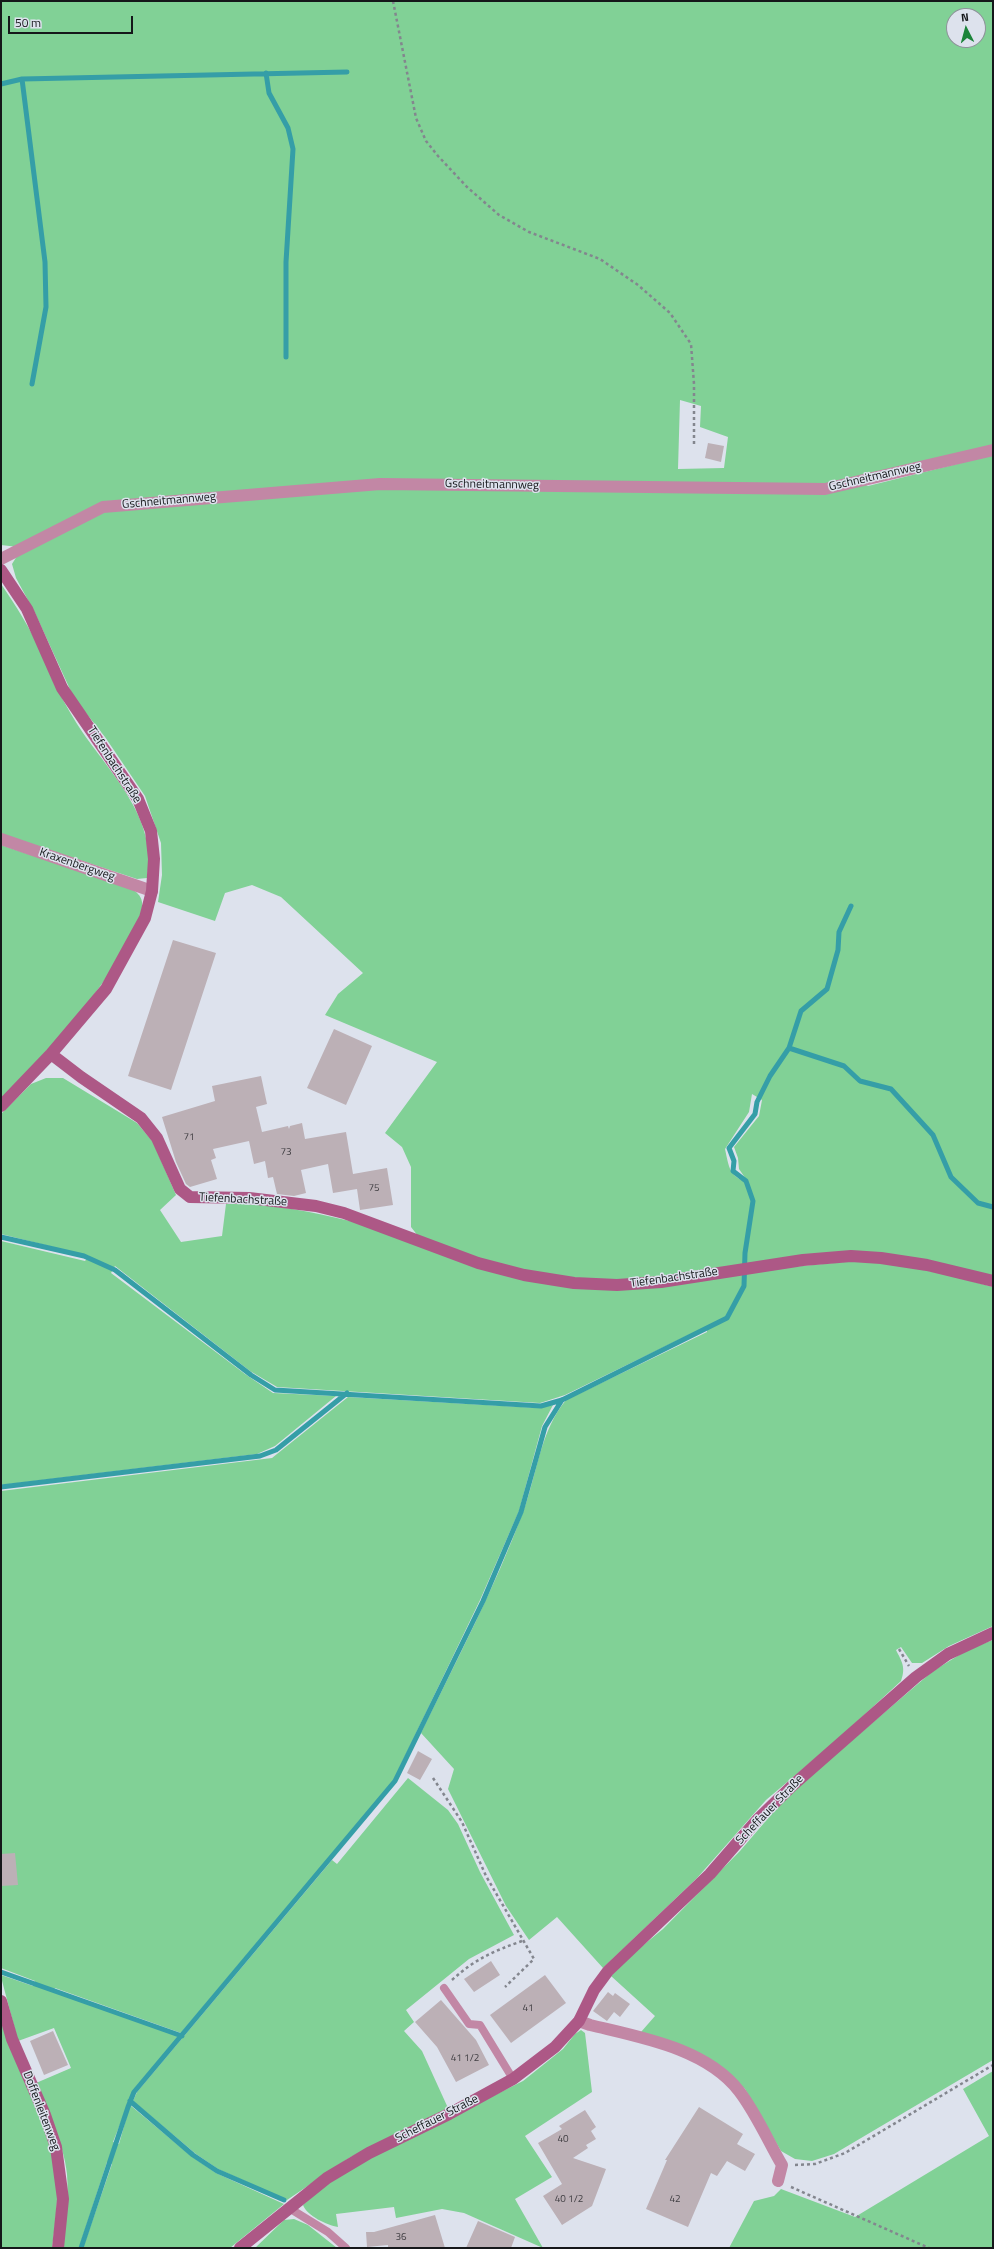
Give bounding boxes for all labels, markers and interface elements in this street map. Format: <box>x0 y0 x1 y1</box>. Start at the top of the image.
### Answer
scale bar <box>10 8 135 34</box>
north arrow <box>946 8 986 48</box>
text: N <box>960 9 969 25</box>
text: 50 m <box>15 13 41 32</box>
street label: Gschneitmannweg <box>827 459 923 495</box>
street label: Gschneitmannweg <box>445 477 539 493</box>
street label: Gschneitmannweg <box>121 490 217 512</box>
street label: Tiefenbachstraße <box>84 724 144 806</box>
street label: Kraxenbergweg <box>37 845 117 885</box>
house number: 71 <box>183 1132 195 1144</box>
house number: 73 <box>280 1147 292 1159</box>
house number: 75 <box>368 1183 380 1195</box>
street label: Tiefenbachstraße <box>199 1190 287 1210</box>
street label: Tiefenbachstraße <box>629 1265 719 1291</box>
street label: Scheffauer Straße <box>733 1772 807 1848</box>
house number: 41 <box>522 2003 534 2015</box>
house number: 41 1/2 <box>451 2053 479 2065</box>
street label: Doffenleitenweg <box>19 2069 63 2153</box>
street label: Scheffauer Straße <box>393 2092 481 2146</box>
house number: 40 <box>557 2134 569 2146</box>
house number: 40 1/2 <box>555 2194 583 2206</box>
house number: 42 <box>669 2194 681 2206</box>
house number: 36 <box>395 2232 407 2244</box>

